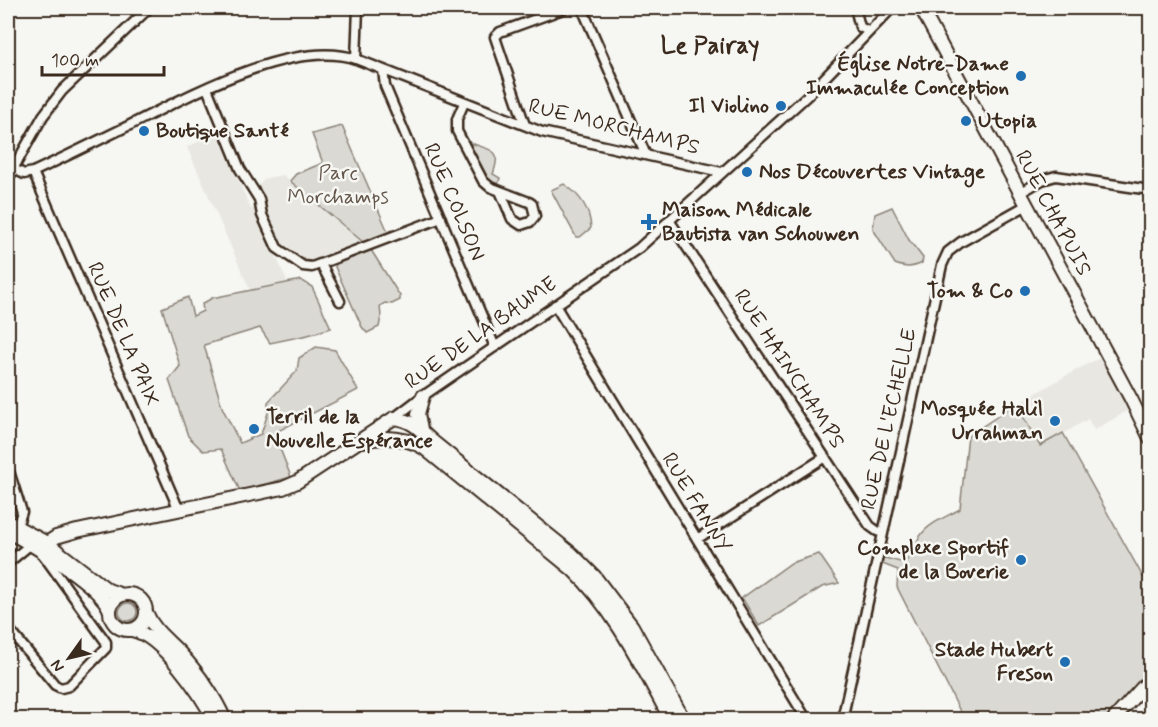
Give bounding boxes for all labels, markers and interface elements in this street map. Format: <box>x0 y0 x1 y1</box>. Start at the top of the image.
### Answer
district label: Le Pairay <box>661 31 759 62</box>
scale bar <box>42 39 164 77</box>
text: 100 m <box>51 49 99 73</box>
place label: Église Notre-Dame Immaculée Conception <box>806 50 1009 102</box>
marker: Église Notre-Dame Immaculée Conception <box>1014 69 1028 83</box>
street label: RUE MORCHAMPS <box>525 92 703 162</box>
place label: Il Violino <box>689 92 769 120</box>
marker: Il Violino <box>774 99 788 113</box>
place label: Utopia <box>978 107 1037 135</box>
marker: Utopia <box>959 114 973 128</box>
place label: Boutique Santé <box>156 117 289 145</box>
marker: Boutique Santé <box>137 124 151 138</box>
street label: RUE COLSON <box>417 139 491 265</box>
street label: RUE CHAPUIS <box>1008 145 1098 281</box>
place label: Nos Découvertes Vintage <box>759 158 986 188</box>
park label: Parc Morchamps <box>287 159 389 211</box>
marker: Nos Découvertes Vintage <box>740 165 754 179</box>
place label: Maison Médicale Bautista van Schouwen <box>662 196 860 248</box>
marker: Maison Médicale Bautista van Schouwen <box>640 213 658 231</box>
street label: RUE DE LA PAIX <box>80 258 166 410</box>
street label: RUE DE LA BAUME <box>399 270 563 396</box>
place label: Tom & Co <box>927 277 1013 305</box>
street label: RUE HAINCHAMPS <box>727 284 851 454</box>
marker: Tom & Co <box>1018 284 1032 298</box>
street label: RUE DE L'ECHELLE <box>854 325 924 513</box>
place label: Mosquée Halil Urrahman <box>920 395 1043 447</box>
place label: Terril de la Nouvelle Espérance <box>266 403 433 455</box>
marker: Mosquée Halil Urrahman <box>1048 414 1062 428</box>
marker: Terril de la Nouvelle Espérance <box>247 422 261 436</box>
street label: RUE FANNY <box>655 447 737 559</box>
place label: Complexe Sportif de la Boverie <box>857 534 1009 586</box>
marker: Complexe Sportif de la Boverie <box>1014 553 1028 567</box>
north arrow <box>39 628 99 688</box>
place label: Stade Hubert Freson <box>935 636 1053 688</box>
text: N <box>46 655 69 676</box>
marker: Stade Hubert Freson <box>1058 655 1072 669</box>

